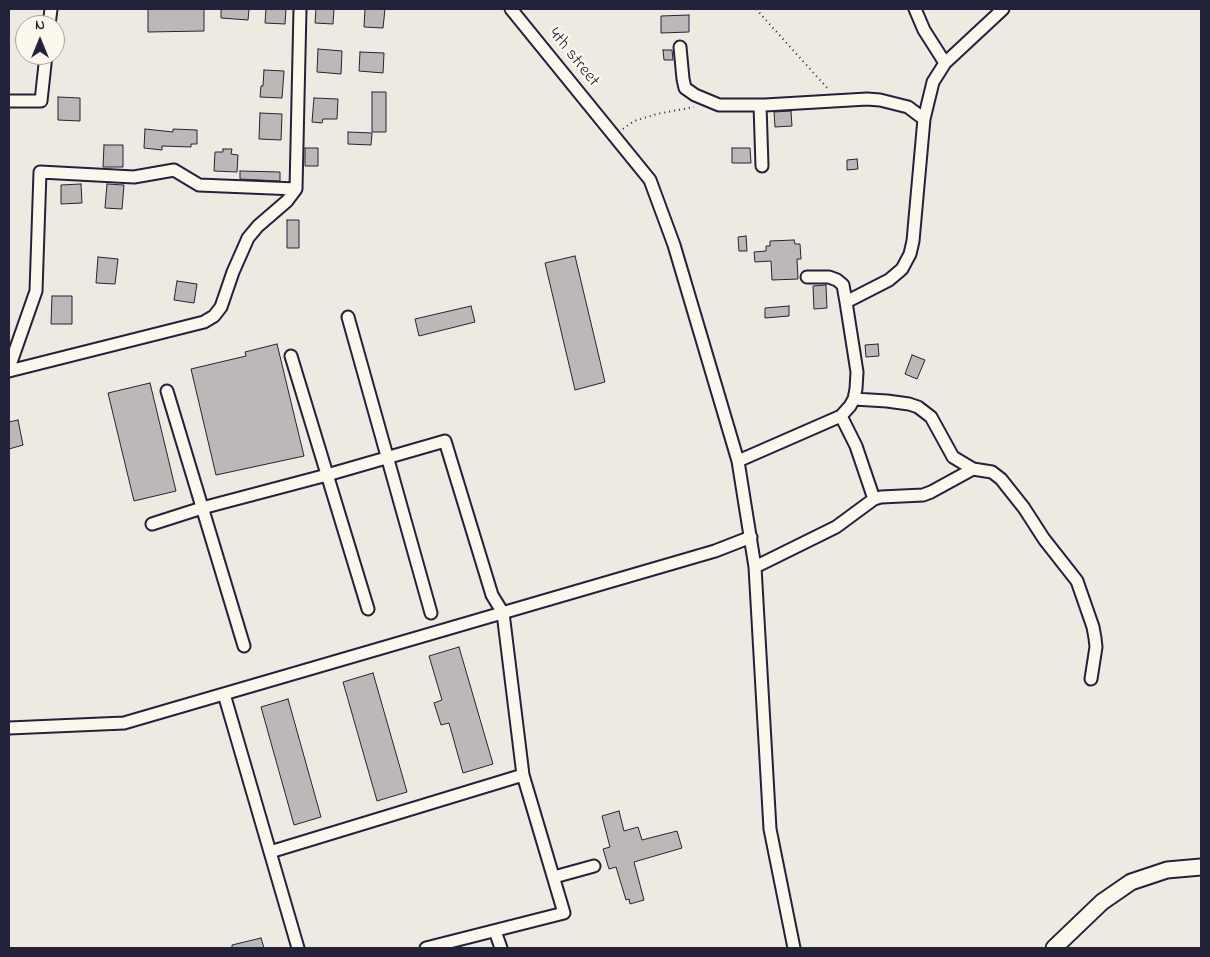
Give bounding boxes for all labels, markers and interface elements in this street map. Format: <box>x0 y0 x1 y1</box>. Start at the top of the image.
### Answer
north arrow <box>15 15 65 65</box>
text: N <box>35 15 45 36</box>
street label: 4th street <box>543 24 603 92</box>

